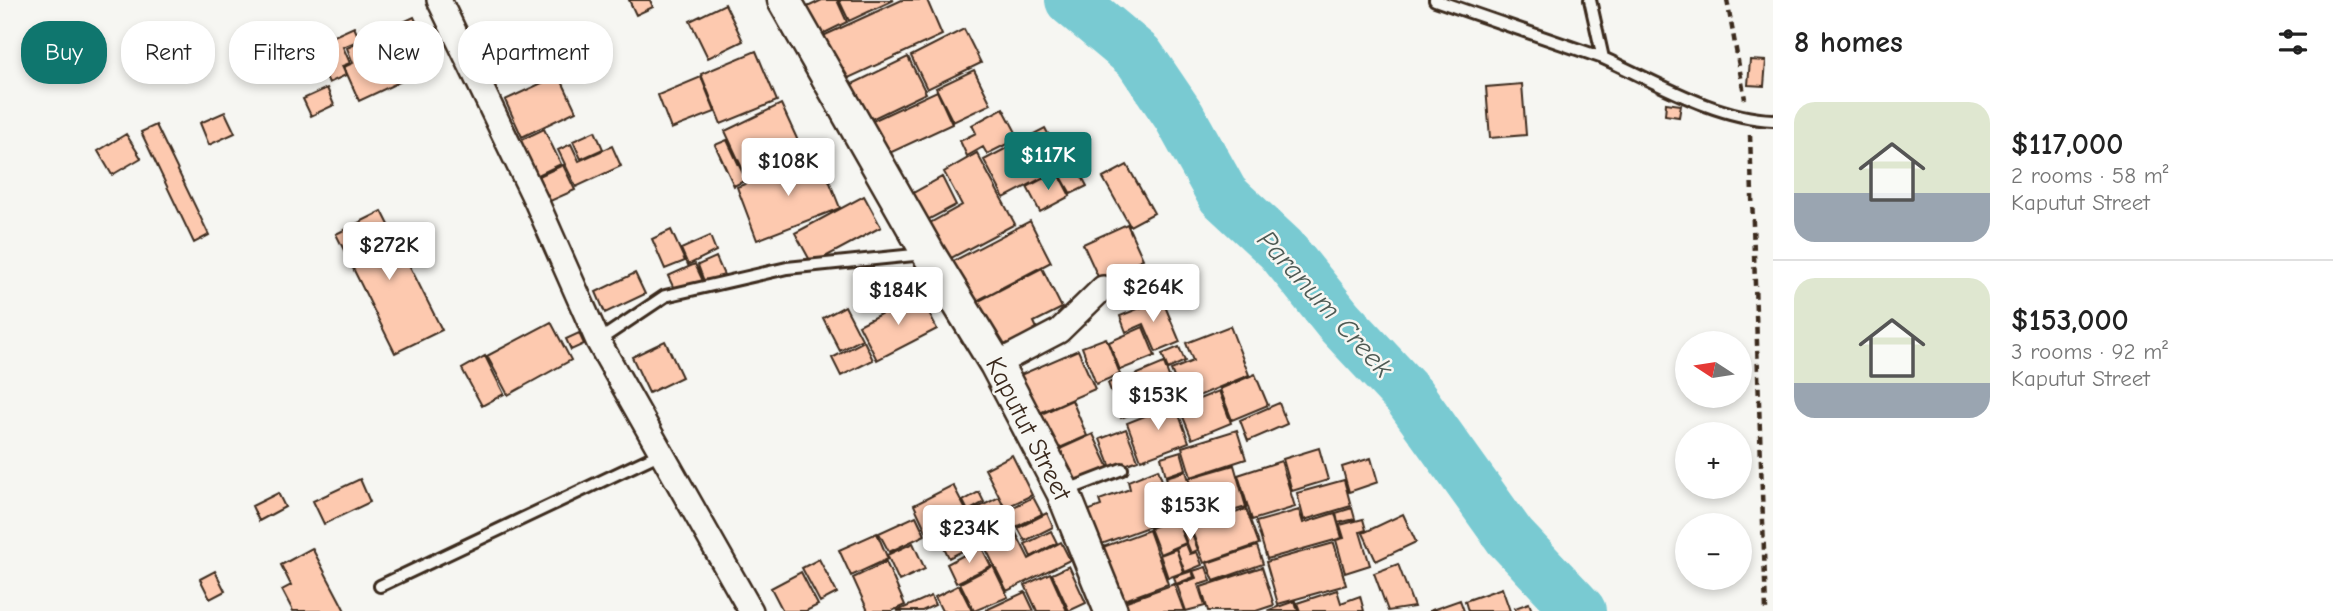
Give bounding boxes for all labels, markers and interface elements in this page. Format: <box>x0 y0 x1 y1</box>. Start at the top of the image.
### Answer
chip: Buy <box>21 21 107 84</box>
chip: Rent <box>121 21 215 84</box>
chip: Filters <box>229 21 339 84</box>
chip: New <box>353 21 444 84</box>
chip: Apartment <box>458 21 613 84</box>
icon: filters <box>2274 23 2312 61</box>
text: 8 homes <box>1794 25 1903 60</box>
text: $117,000 <box>2011 127 2123 162</box>
icon: home <box>1850 130 1934 214</box>
pin: $117K <box>999 132 1097 192</box>
pin: $108K <box>739 138 837 198</box>
text: $117K <box>1020 141 1076 168</box>
text: $108K <box>758 147 818 174</box>
text: 2 rooms · 58 m² <box>2011 162 2169 189</box>
text: Kaputut Street <box>2011 189 2150 216</box>
pin: $272K <box>340 222 438 282</box>
water label: Paranum Creek <box>1251 224 1400 384</box>
text: $272K <box>359 231 419 258</box>
pin: $264K <box>1104 264 1202 324</box>
pin: $184K <box>849 268 947 327</box>
text: $264K <box>1122 273 1184 300</box>
text: $184K <box>869 276 927 303</box>
text: $153,000 <box>2011 303 2129 338</box>
icon: home <box>1850 306 1934 390</box>
north arrow <box>1675 331 1752 408</box>
map controls <box>1675 331 1752 590</box>
text: 3 rooms · 92 m² <box>2011 338 2168 365</box>
street label: Kaputut Street <box>979 352 1078 507</box>
text: Kaputut Street <box>2011 365 2150 392</box>
pin: $153K <box>1109 372 1207 432</box>
text: $153K <box>1128 381 1188 408</box>
button: + <box>1675 422 1752 499</box>
pin: $153K <box>1141 482 1239 542</box>
text: $153K <box>1160 491 1220 518</box>
pin: $234K <box>920 505 1018 565</box>
button: − <box>1675 513 1752 590</box>
text: $234K <box>939 514 999 541</box>

